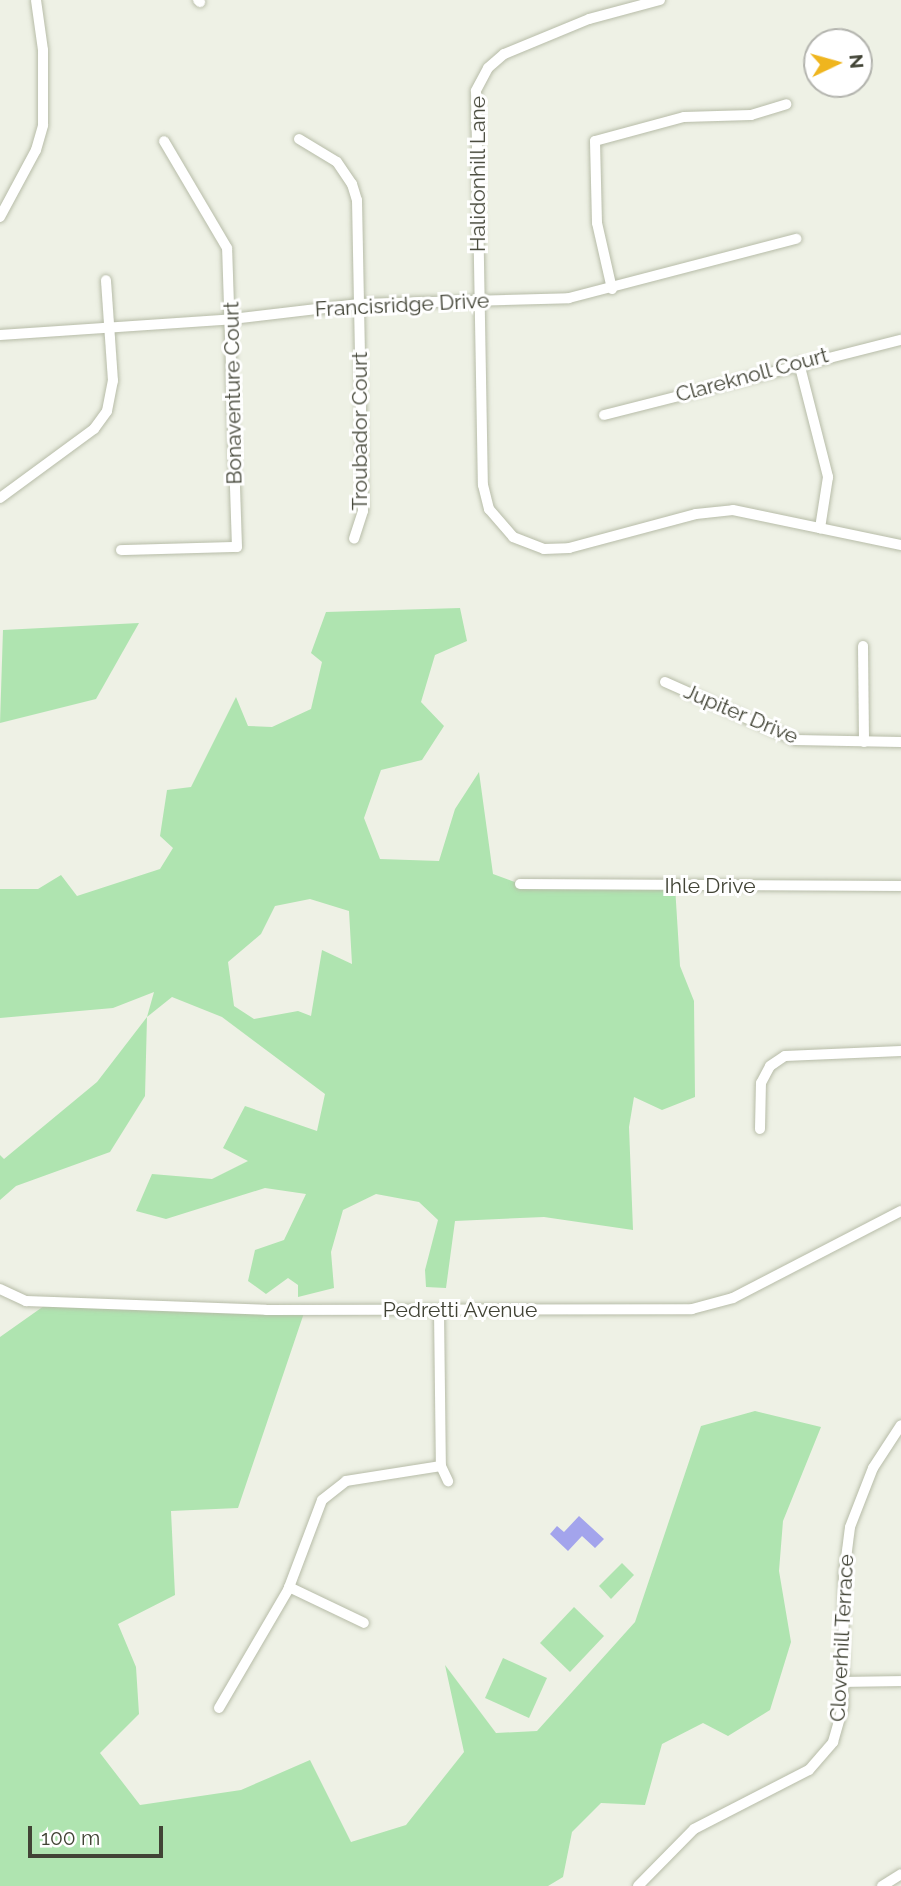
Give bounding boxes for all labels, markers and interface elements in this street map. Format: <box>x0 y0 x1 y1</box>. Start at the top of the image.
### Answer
north arrow <box>803 28 873 98</box>
text: N <box>845 53 869 70</box>
street label: Halidonhill Lane <box>465 96 491 252</box>
street label: Francisridge Drive <box>314 288 490 322</box>
street label: Bonaventure Court <box>219 301 247 485</box>
street label: Clareknoll Court <box>673 342 831 408</box>
street label: Troubador Court <box>347 351 373 511</box>
street label: Jupiter Drive <box>680 679 802 749</box>
street label: Ihle Drive <box>665 873 755 899</box>
street label: Pedretti Avenue <box>382 1297 538 1323</box>
street label: Cloverhill Terrace <box>825 1553 859 1723</box>
scale bar <box>32 1812 166 1856</box>
text: 100 m <box>41 1825 100 1850</box>

